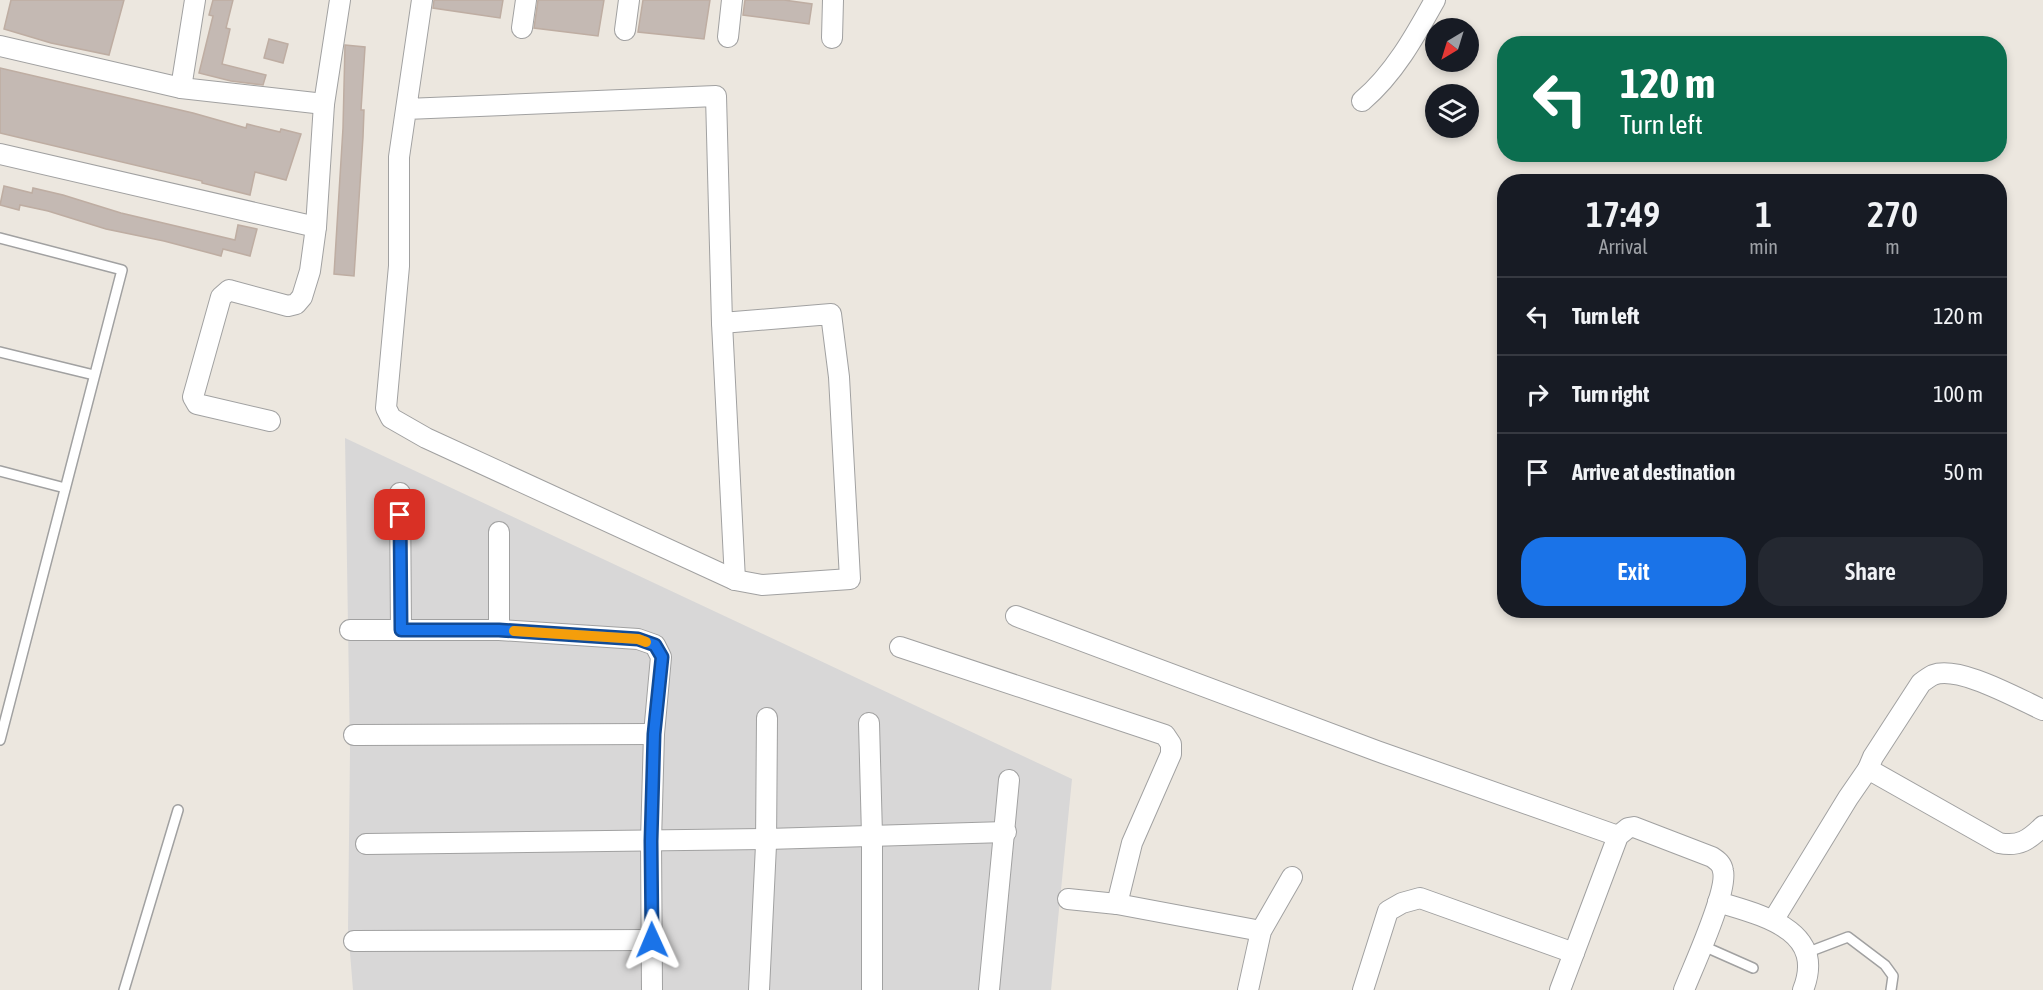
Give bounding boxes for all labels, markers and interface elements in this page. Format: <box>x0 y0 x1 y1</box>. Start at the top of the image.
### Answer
north arrow <box>1425 18 1479 72</box>
map controls <box>1425 18 1479 138</box>
text: 120 m <box>1620 59 1715 107</box>
icon: left <box>1521 60 1599 138</box>
button: layers <box>1425 84 1479 138</box>
text: Turn left <box>1620 109 1703 140</box>
text: 17:49 <box>1586 193 1660 235</box>
text: 1 <box>1755 193 1772 235</box>
text: 270 <box>1867 193 1918 235</box>
text: Arrival <box>1599 235 1648 258</box>
text: min <box>1749 235 1778 258</box>
text: m <box>1885 235 1900 258</box>
icon: left <box>1521 300 1554 333</box>
text: Turn left <box>1572 303 1639 329</box>
text: 120 m <box>1933 303 1983 329</box>
icon: right <box>1521 378 1554 411</box>
text: Turn right <box>1572 381 1649 407</box>
text: 100 m <box>1933 381 1983 407</box>
icon: arrive <box>1521 456 1554 489</box>
text: Arrive at destination <box>1572 459 1735 485</box>
text: 50 m <box>1943 459 1983 485</box>
pin <box>374 489 425 540</box>
icon: arrive <box>383 498 416 531</box>
button: Exit <box>1521 537 1746 606</box>
button: Share <box>1758 537 1983 606</box>
position arrow <box>620 908 684 972</box>

